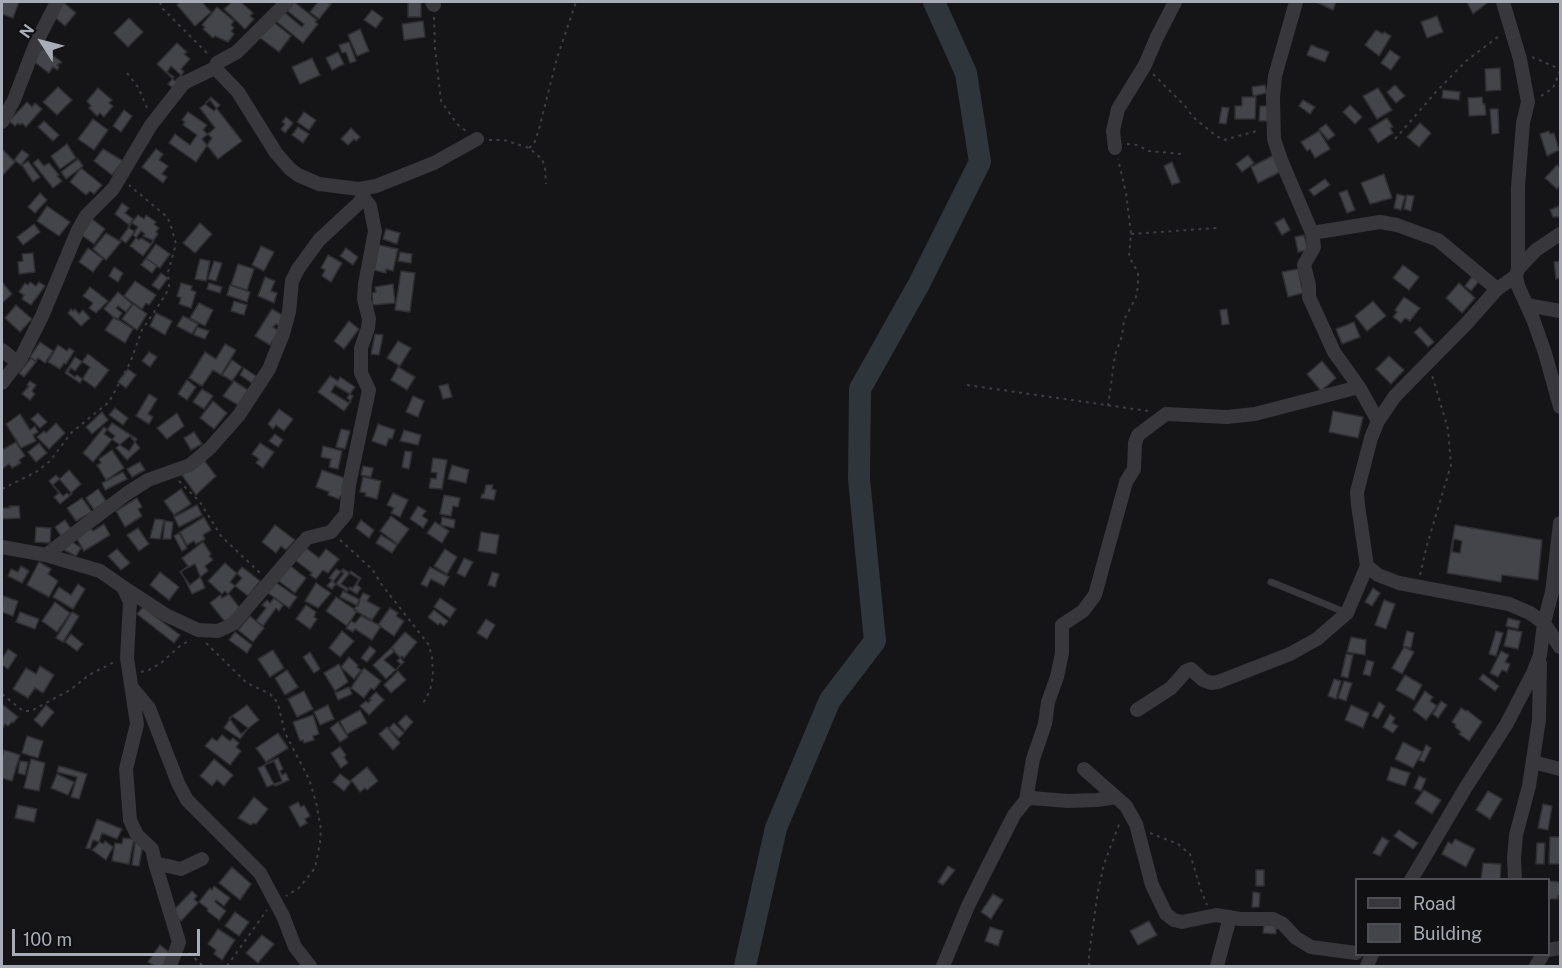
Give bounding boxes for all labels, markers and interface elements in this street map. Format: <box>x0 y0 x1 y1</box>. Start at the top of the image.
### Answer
north arrow <box>12 12 72 72</box>
text: N <box>16 20 38 42</box>
legend <box>1355 878 1550 956</box>
text: Road <box>1413 893 1456 914</box>
scale bar <box>15 917 202 955</box>
text: Building <box>1413 923 1482 944</box>
text: 100 m <box>23 929 72 950</box>

